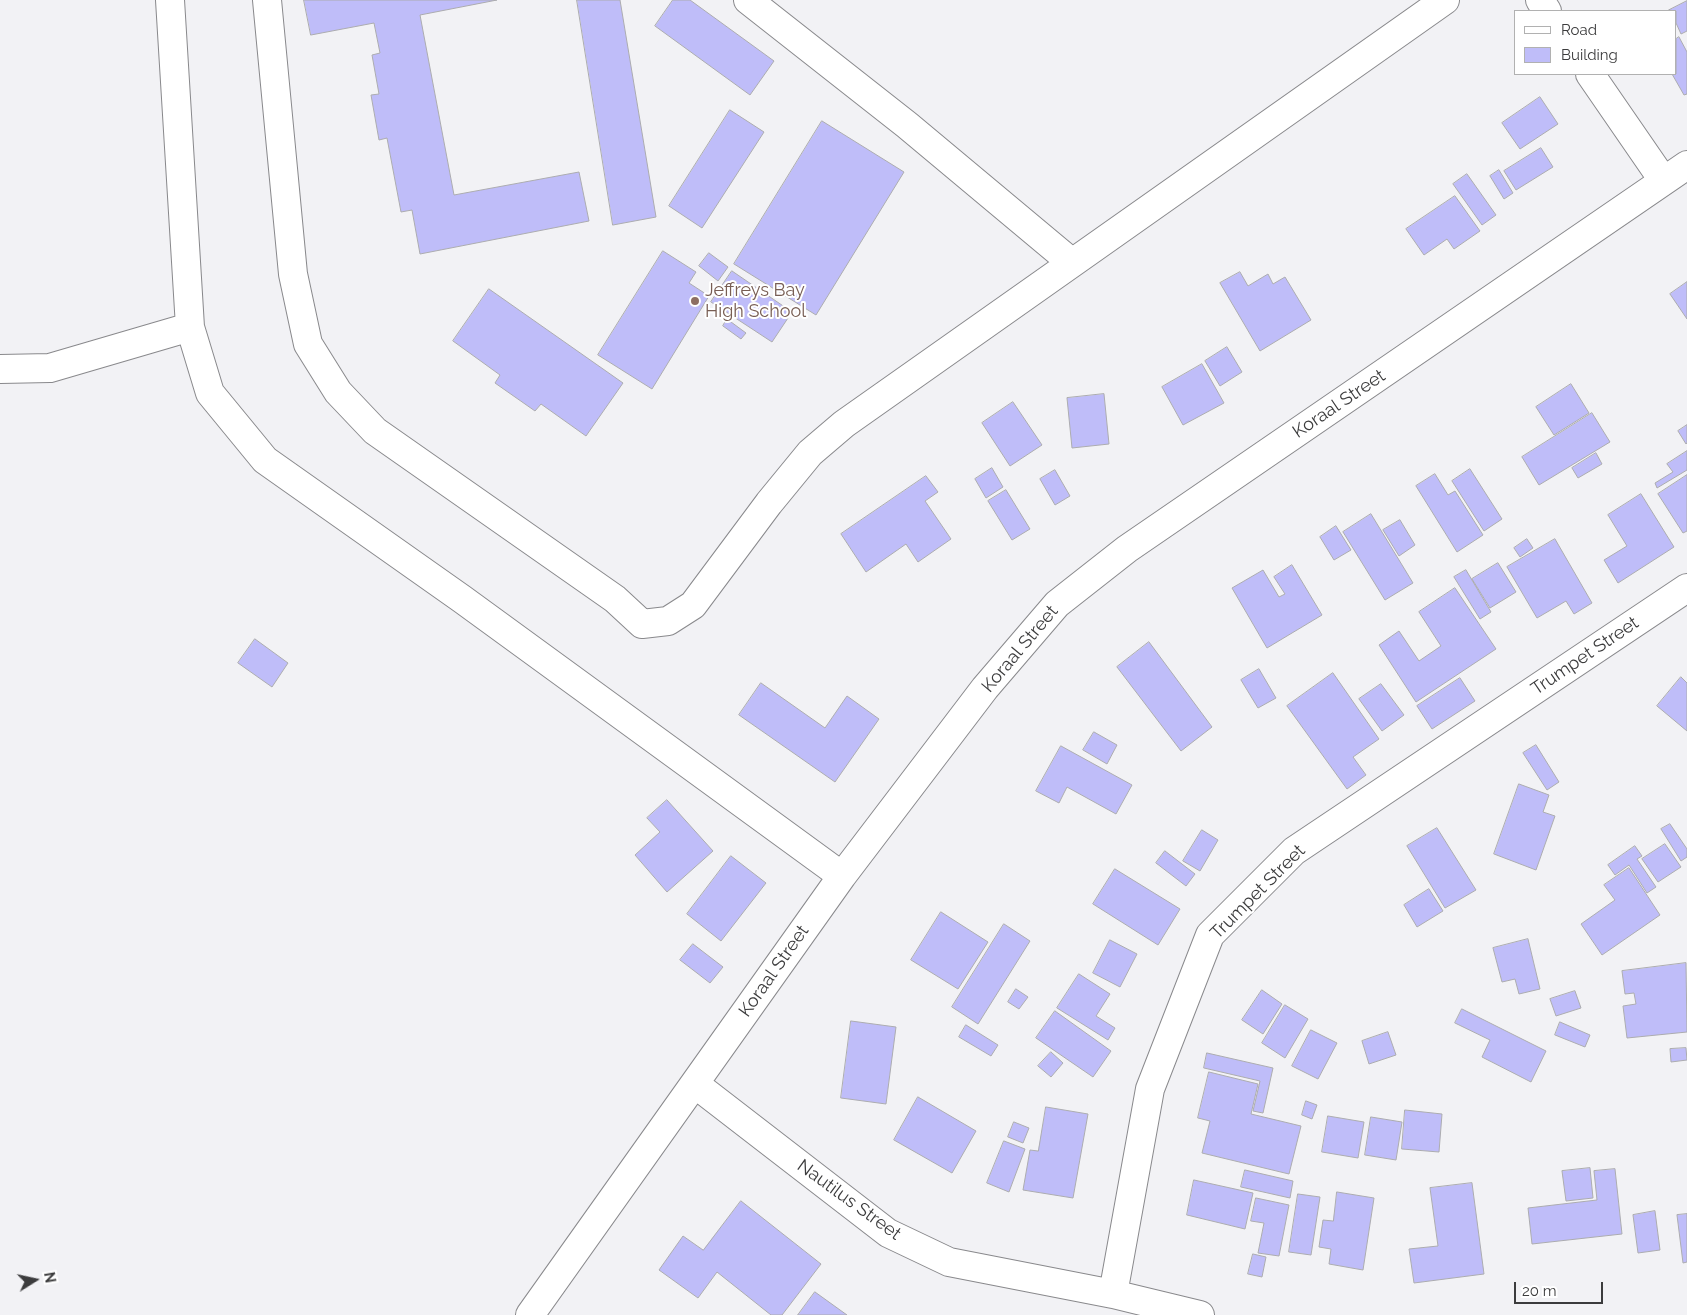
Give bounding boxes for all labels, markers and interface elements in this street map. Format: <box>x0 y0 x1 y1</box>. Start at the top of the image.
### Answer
legend <box>1514 10 1677 75</box>
text: Road <box>1561 21 1597 39</box>
text: Building <box>1561 46 1618 64</box>
place label: Jeffreys Bay High School <box>705 280 806 322</box>
marker: Jeffreys Bay High School <box>689 295 701 307</box>
street label: Koraal Street <box>1289 365 1389 443</box>
street label: Koraal Street <box>977 601 1063 697</box>
street label: Trumpet Street <box>1527 612 1643 700</box>
street label: Trumpet Street <box>1206 840 1310 944</box>
street label: Koraal Street <box>734 921 814 1021</box>
street label: Nautilus Street <box>793 1155 905 1245</box>
north arrow <box>10 1255 60 1305</box>
text: N <box>41 1271 59 1284</box>
scale bar <box>1517 1272 1606 1304</box>
text: 20 m <box>1522 1282 1557 1300</box>

